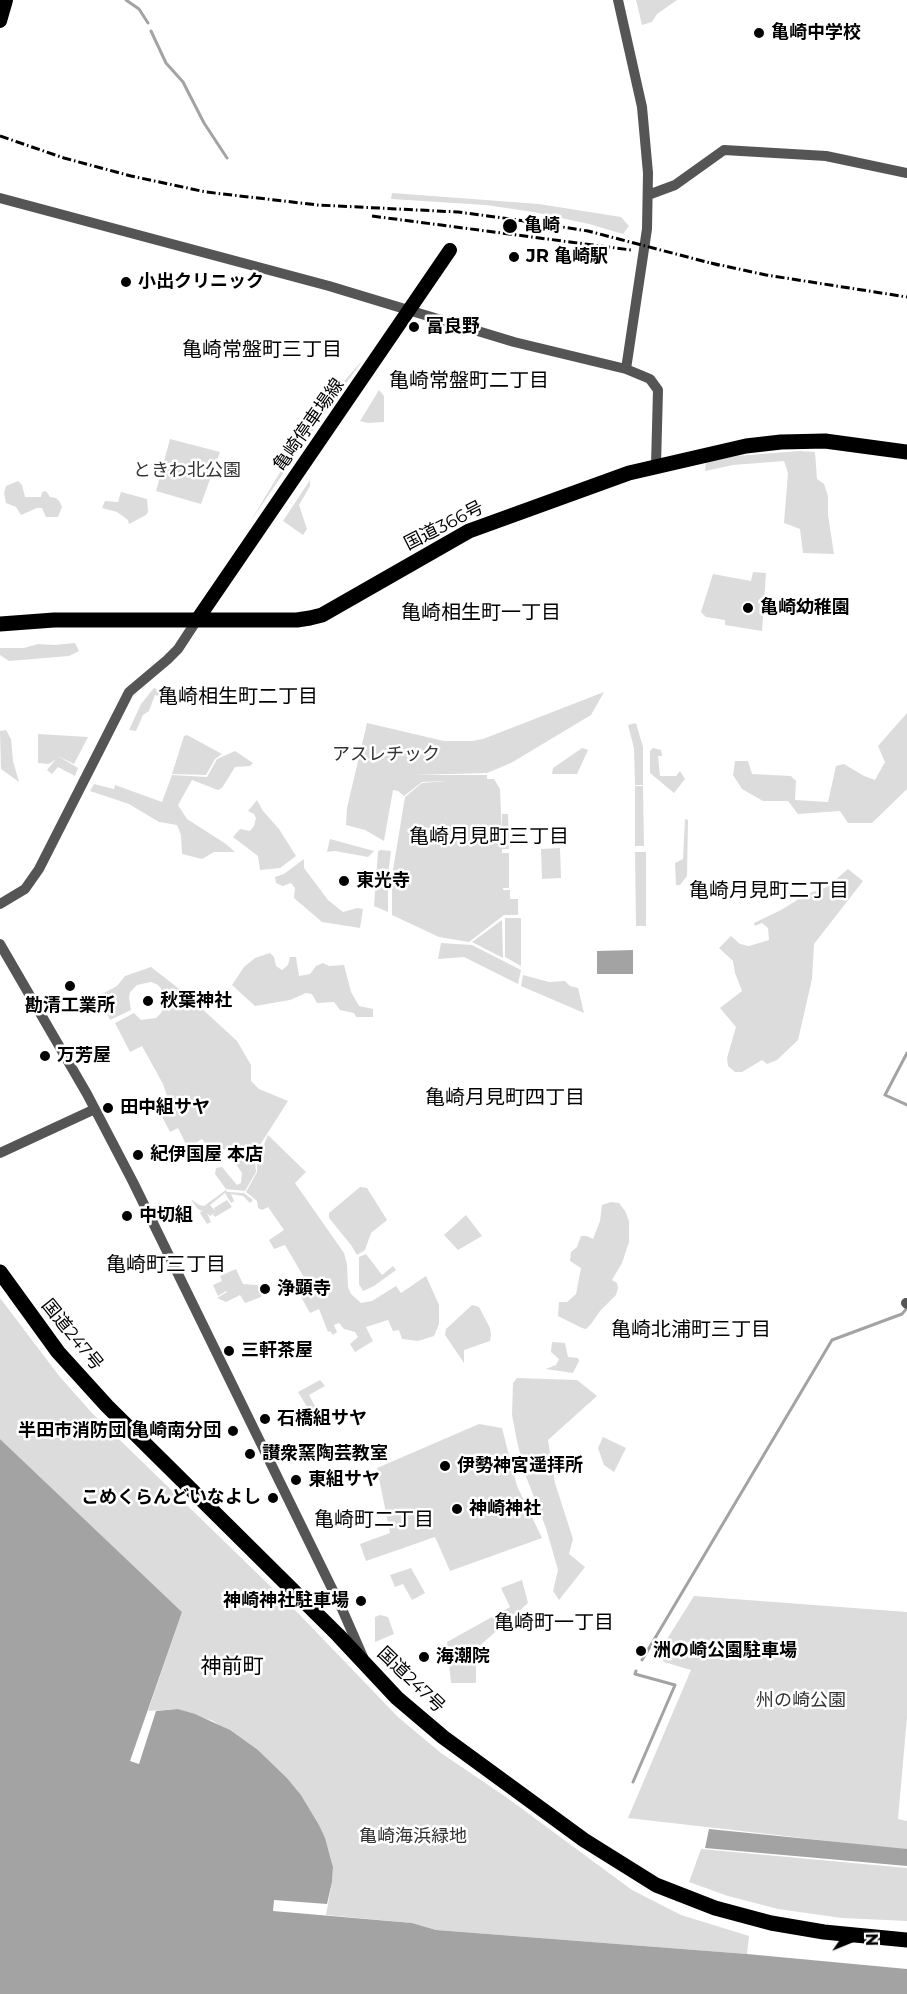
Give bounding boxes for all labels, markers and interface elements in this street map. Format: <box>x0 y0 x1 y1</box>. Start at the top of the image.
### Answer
place label: 亀崎中学校 <box>771 22 861 44</box>
marker: 亀崎中学校 <box>752 26 766 40</box>
place label: 亀崎 <box>524 215 560 237</box>
marker: 亀崎 <box>501 217 519 235</box>
place label: JR 亀崎駅 <box>526 246 608 268</box>
marker: JR 亀崎駅 <box>507 250 521 264</box>
place label: 小出クリニック <box>138 271 264 293</box>
marker: 小出クリニック <box>119 275 133 289</box>
place label: 富良野 <box>426 316 480 338</box>
marker: 富良野 <box>407 320 421 334</box>
district label: 亀崎常盤町三丁目 <box>182 338 342 362</box>
district label: 亀崎常盤町二丁目 <box>389 369 549 393</box>
street label: 亀崎停車場線 <box>269 375 349 475</box>
park label: ときわ北公園 <box>133 460 241 482</box>
street label: 国道366号 <box>401 497 487 555</box>
place label: 亀崎幼稚園 <box>760 597 850 619</box>
district label: 亀崎相生町一丁目 <box>401 601 561 625</box>
marker: 亀崎幼稚園 <box>741 601 755 615</box>
district label: 亀崎相生町二丁目 <box>158 685 318 709</box>
park label: アスレチック <box>332 744 440 766</box>
district label: 亀崎月見町三丁目 <box>409 825 569 849</box>
place label: 東光寺 <box>356 870 410 892</box>
marker: 東光寺 <box>337 874 351 888</box>
district label: 亀崎月見町二丁目 <box>689 879 849 903</box>
marker: 勘清工業所 <box>63 979 77 993</box>
place label: 秋葉神社 <box>160 990 232 1012</box>
marker: 秋葉神社 <box>141 994 155 1008</box>
place label: 勘清工業所 <box>25 995 115 1017</box>
place label: 万芳屋 <box>57 1045 111 1067</box>
marker: 万芳屋 <box>38 1049 52 1063</box>
district label: 亀崎月見町四丁目 <box>425 1086 585 1110</box>
place label: 田中組サヤ <box>120 1097 210 1119</box>
marker: 田中組サヤ <box>101 1101 115 1115</box>
place label: 紀伊国屋 本店 <box>150 1144 263 1166</box>
marker: 紀伊国屋 本店 <box>131 1148 145 1162</box>
place label: 中切組 <box>139 1205 193 1227</box>
marker: 中切組 <box>120 1209 134 1223</box>
district label: 亀崎町三丁目 <box>106 1253 226 1277</box>
place label: 浄顕寺 <box>277 1278 331 1300</box>
marker: 浄顕寺 <box>258 1282 272 1296</box>
street label: 国道247号 <box>37 1295 107 1375</box>
district label: 亀崎北浦町三丁目 <box>611 1318 771 1342</box>
place label: 三軒茶屋 <box>241 1340 313 1362</box>
marker: 三軒茶屋 <box>222 1344 236 1358</box>
place label: 石橋組サヤ <box>277 1408 367 1430</box>
marker: 石橋組サヤ <box>258 1412 272 1426</box>
place label: 半田市消防団 亀崎南分団 <box>18 1420 221 1442</box>
marker: 半田市消防団 亀崎南分団 <box>226 1424 240 1438</box>
place label: 讃衆窯陶芸教室 <box>262 1443 388 1465</box>
marker: 讃衆窯陶芸教室 <box>243 1447 257 1461</box>
place label: 伊勢神宮遥拝所 <box>457 1455 583 1477</box>
marker: 伊勢神宮遥拝所 <box>438 1459 452 1473</box>
place label: 東組サヤ <box>308 1469 380 1491</box>
marker: 東組サヤ <box>289 1473 303 1487</box>
place label: こめくらんどいなよし <box>81 1487 261 1509</box>
marker: こめくらんどいなよし <box>266 1491 280 1505</box>
place label: 神崎神社 <box>469 1498 541 1520</box>
marker: 神崎神社 <box>450 1502 464 1516</box>
district label: 亀崎町二丁目 <box>314 1508 434 1532</box>
place label: 神崎神社駐車場 <box>223 1590 349 1612</box>
marker: 神崎神社駐車場 <box>354 1594 368 1608</box>
district label: 亀崎町一丁目 <box>494 1611 614 1635</box>
place label: 洲の崎公園駐車場 <box>653 1640 797 1662</box>
street label: 国道247号 <box>373 1643 449 1717</box>
marker: 洲の崎公園駐車場 <box>634 1644 648 1658</box>
place label: 海潮院 <box>436 1646 490 1668</box>
marker: 海潮院 <box>417 1650 431 1664</box>
district label: 神前町 <box>201 1654 263 1680</box>
park label: 州の崎公園 <box>756 1690 846 1712</box>
park label: 亀崎海浜緑地 <box>359 1826 467 1848</box>
north arrow <box>823 1910 883 1970</box>
text: N <box>862 1933 881 1946</box>

